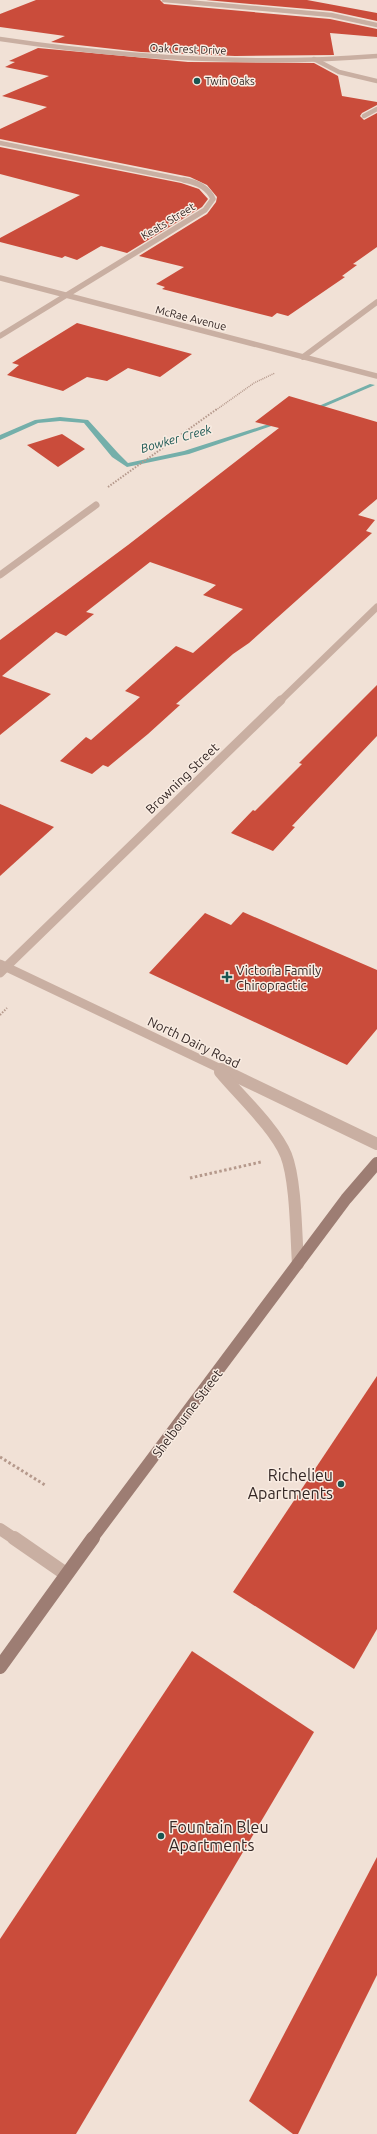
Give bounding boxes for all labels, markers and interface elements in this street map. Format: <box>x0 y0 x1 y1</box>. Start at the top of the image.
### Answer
street label: Oak Crest Drive <box>149 42 227 56</box>
place label: Twin Oaks <box>205 75 255 87</box>
marker: Twin Oaks <box>192 76 202 86</box>
street label: Keats Street <box>139 200 198 242</box>
street label: McRae Avenue <box>154 303 228 333</box>
water label: Bowker Creek <box>139 422 213 455</box>
street label: Browning Street <box>143 740 221 816</box>
place label: Victoria Family Chiropractic <box>236 963 321 992</box>
marker: Victoria Family Chiropractic <box>221 971 233 983</box>
street label: North Dairy Road <box>146 1014 242 1070</box>
street label: Shelbourne Street <box>149 1366 225 1460</box>
place label: Richelieu Apartments <box>248 1466 333 1502</box>
marker: Richelieu Apartments <box>336 1479 346 1489</box>
place label: Fountain Bleu Apartments <box>169 1818 269 1854</box>
marker: Fountain Bleu Apartments <box>156 1831 166 1841</box>

